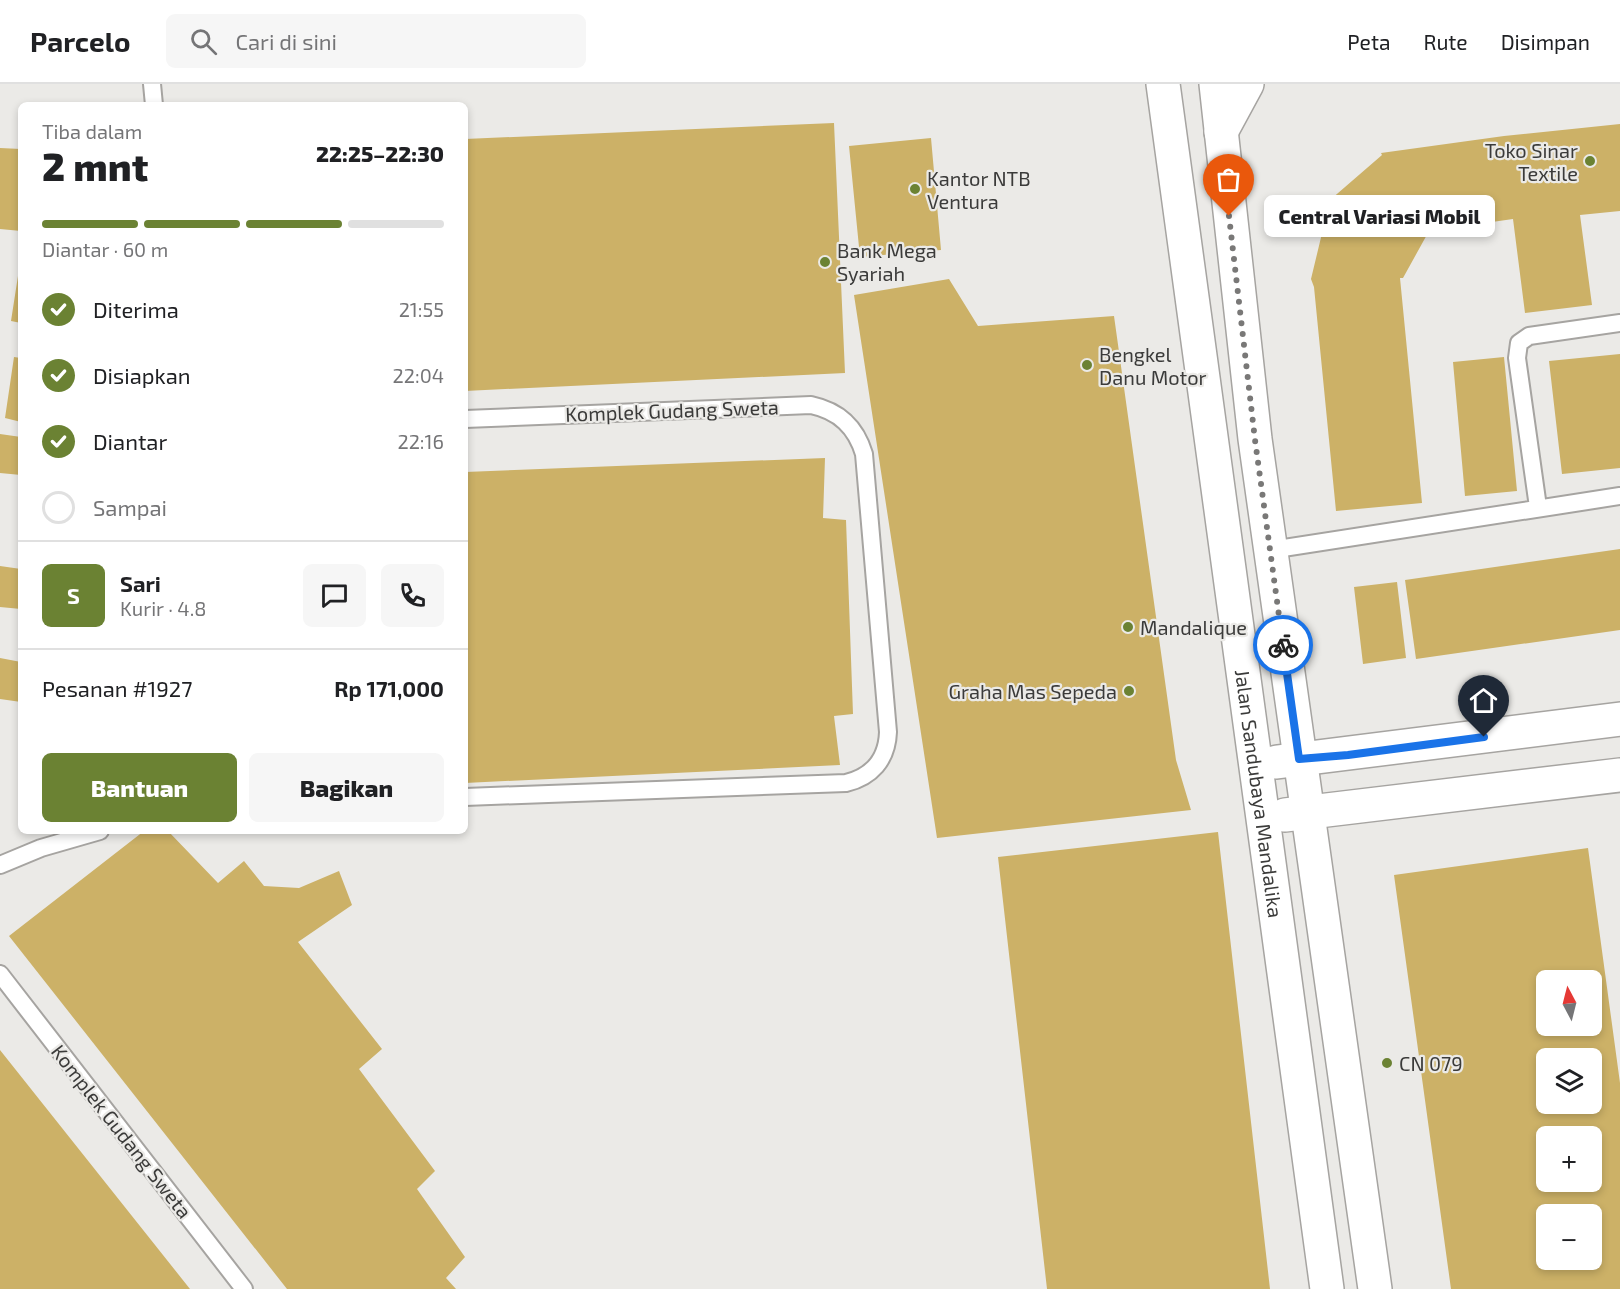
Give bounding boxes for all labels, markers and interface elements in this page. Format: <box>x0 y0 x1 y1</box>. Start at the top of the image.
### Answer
search box <box>166 14 586 68</box>
text: Parcelo <box>30 24 130 58</box>
icon: search <box>187 25 220 58</box>
text: Cari di sini <box>235 28 337 54</box>
text: Peta <box>1347 29 1390 54</box>
text: Rute <box>1423 29 1468 54</box>
text: Disimpan <box>1501 29 1590 54</box>
text: Tiba dalam <box>42 119 142 143</box>
place label: Toko Sinar Textile <box>1485 138 1578 185</box>
text: 22:25–22:30 <box>316 140 444 166</box>
text: 2 mnt <box>42 142 148 189</box>
pin <box>1203 154 1254 216</box>
marker: Toko Sinar Textile <box>1583 154 1597 168</box>
icon: bag <box>1212 163 1245 196</box>
place label: Kantor NTB Ventura <box>927 166 1031 213</box>
marker: Kantor NTB Ventura <box>908 182 922 196</box>
callout: Central Variasi Mobil <box>1265 195 1496 237</box>
text: Central Variasi Mobil <box>1279 204 1480 228</box>
text: Diantar · 60 m <box>42 237 168 261</box>
place label: Bank Mega Syariah <box>837 238 937 285</box>
marker: Bank Mega Syariah <box>818 255 832 269</box>
icon: check <box>42 293 75 326</box>
text: Diterima <box>93 296 179 322</box>
text: 21:55 <box>399 297 444 321</box>
place label: Bengkel Danu Motor <box>1099 342 1207 389</box>
marker: Bengkel Danu Motor <box>1080 358 1094 372</box>
icon: check <box>42 359 75 392</box>
text: Disiapkan <box>93 362 191 388</box>
text: 22:04 <box>392 363 444 387</box>
street label: Komplek Gudang Sweta <box>565 394 779 426</box>
icon: check <box>42 425 75 458</box>
text: Diantar <box>93 428 167 454</box>
text: 22:16 <box>397 429 444 453</box>
text: Sampai <box>93 494 167 520</box>
button: chat <box>303 564 366 627</box>
button: phone <box>381 564 444 627</box>
text: Sari <box>120 570 161 596</box>
text: S <box>67 582 80 608</box>
text: Kurir · 4.8 <box>120 596 206 620</box>
place label: Mandalique <box>1140 615 1247 639</box>
courier <box>1253 615 1313 675</box>
marker: Mandalique <box>1121 620 1135 634</box>
icon: bike <box>1267 629 1300 662</box>
street label: Jalan Sandubaya Mandalika <box>1231 668 1288 919</box>
text: Pesanan #1927 <box>42 675 193 701</box>
text: Rp 171,000 <box>334 675 444 701</box>
pin <box>1458 675 1509 737</box>
place label: Graha Mas Sepeda <box>949 679 1117 703</box>
marker: Graha Mas Sepeda <box>1122 684 1136 698</box>
icon: home <box>1467 684 1500 717</box>
button: Bantuan <box>42 753 237 822</box>
button: Bagikan <box>249 753 444 822</box>
north arrow <box>1536 970 1602 1036</box>
map controls <box>1536 970 1602 1270</box>
street label: Komplek Gudang Sweta <box>47 1039 197 1223</box>
button: layers <box>1536 1048 1602 1114</box>
place label: CN 079 <box>1399 1051 1463 1075</box>
marker: CN 079 <box>1380 1056 1394 1070</box>
button: + <box>1536 1126 1602 1192</box>
button: − <box>1536 1204 1602 1270</box>

